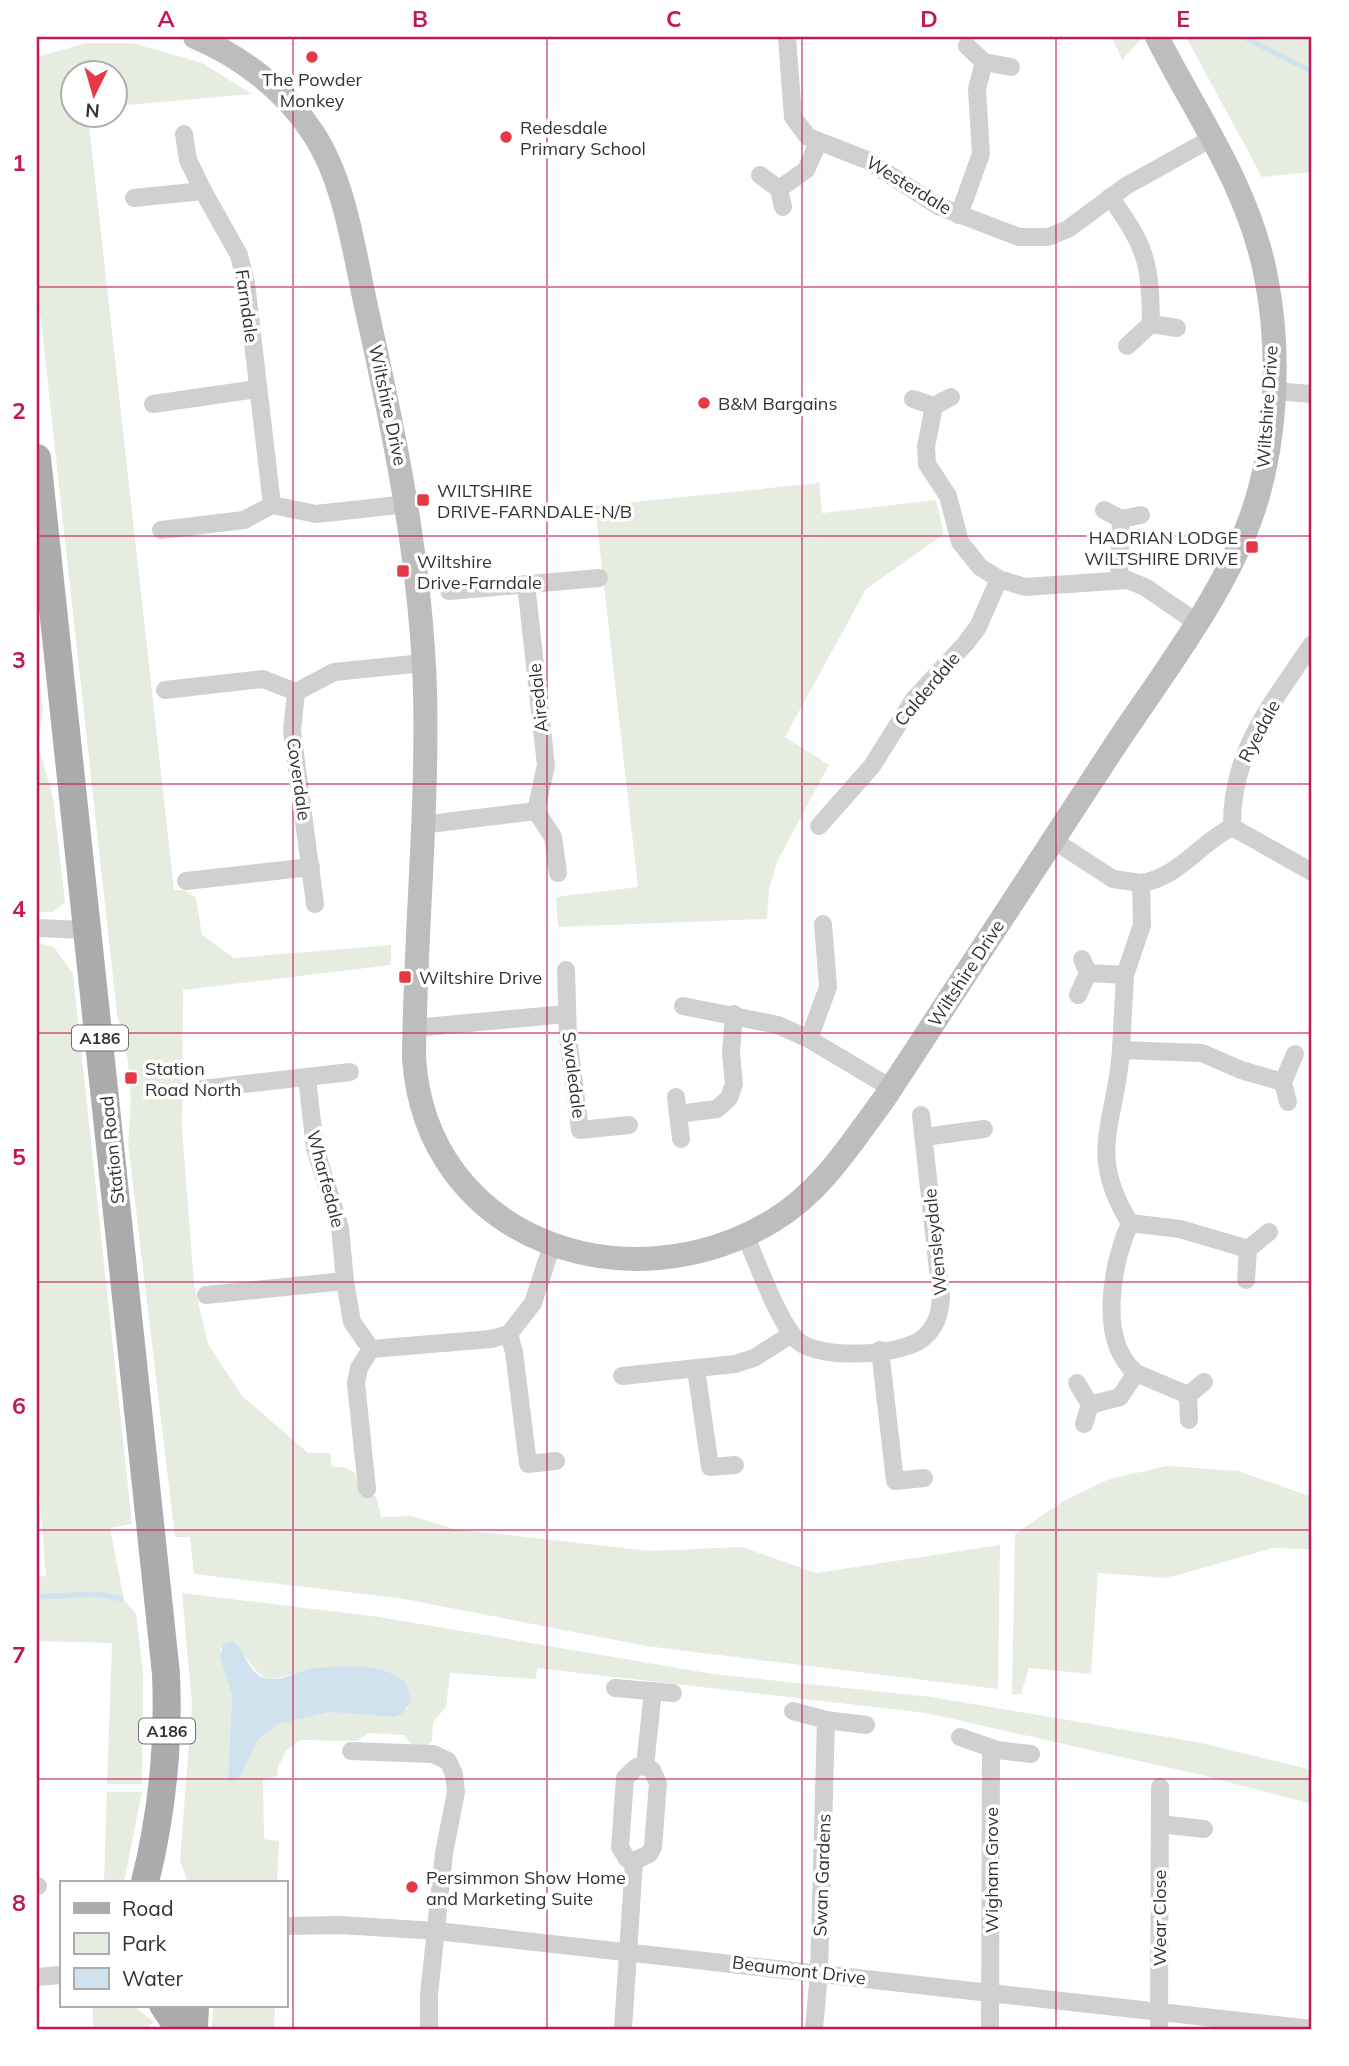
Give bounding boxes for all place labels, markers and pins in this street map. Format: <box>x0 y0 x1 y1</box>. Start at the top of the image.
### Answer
marker: The Powder Monkey <box>304 49 320 65</box>
place label: The Powder Monkey <box>262 68 362 112</box>
place label: Redesdale Primary School <box>520 116 646 160</box>
marker: Redesdale Primary School <box>498 129 514 145</box>
place label: B&M Bargains <box>718 392 837 415</box>
marker: B&M Bargains <box>696 395 712 411</box>
place label: WILTSHIRE DRIVE-FARNDALE-N/B <box>437 479 632 523</box>
marker: WILTSHIRE DRIVE-FARNDALE-N/B <box>415 492 431 508</box>
place label: HADRIAN LODGE WILTSHIRE DRIVE <box>1084 526 1238 570</box>
marker: HADRIAN LODGE WILTSHIRE DRIVE <box>1244 539 1260 555</box>
place label: Wiltshire Drive-Farndale <box>417 550 542 594</box>
marker: Wiltshire Drive-Farndale <box>395 563 411 579</box>
place label: Wiltshire Drive <box>419 966 542 989</box>
marker: Wiltshire Drive <box>397 969 413 985</box>
place label: Station Road North <box>145 1057 241 1101</box>
marker: Station Road North <box>123 1070 139 1086</box>
place label: Persimmon Show Home and Marketing Suite <box>426 1866 626 1910</box>
marker: Persimmon Show Home and Marketing Suite <box>404 1879 420 1895</box>

